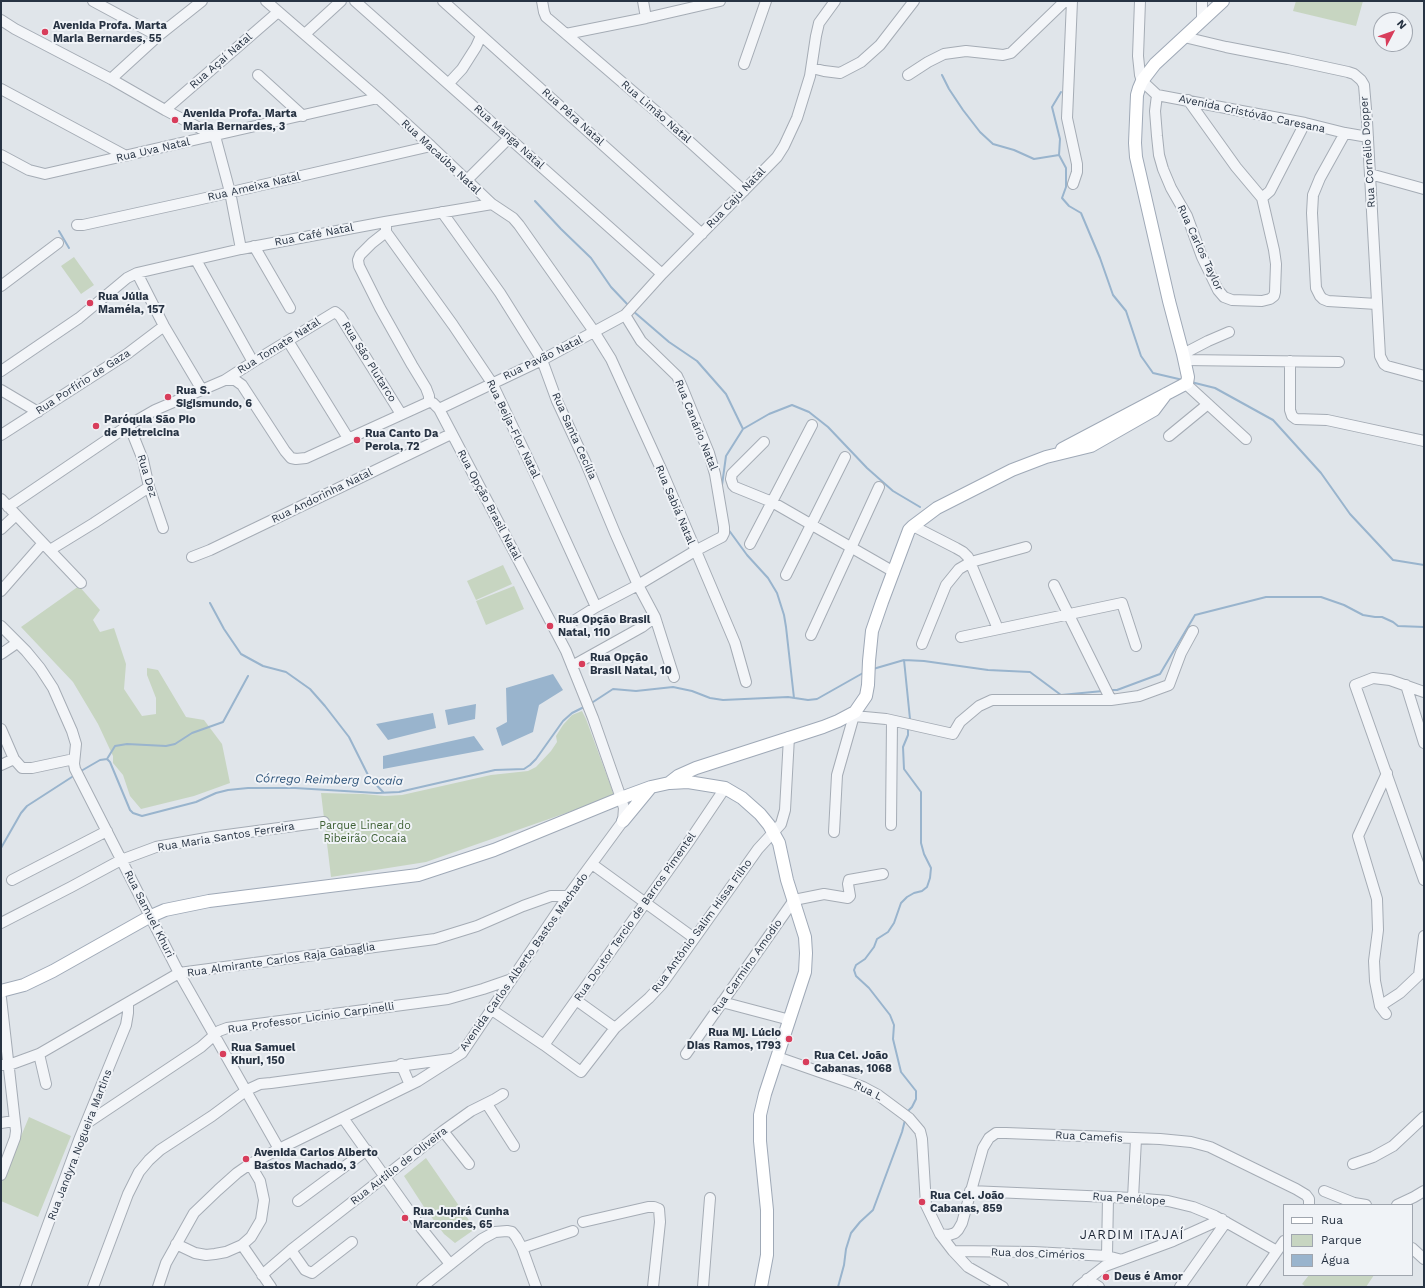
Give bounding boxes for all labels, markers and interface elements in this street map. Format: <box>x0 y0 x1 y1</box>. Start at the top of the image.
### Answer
north arrow <box>1373 12 1413 52</box>
text: N <box>1394 17 1409 32</box>
place label: Avenida Profa. Marta Maria Bernardes, 55 <box>53 19 167 45</box>
marker: Avenida Profa. Marta Maria Bernardes, 55 <box>40 27 50 37</box>
street label: Rua Açaí Natal <box>187 30 255 92</box>
street label: Rua Limão Natal <box>618 78 694 146</box>
street label: Rua Pêra Natal <box>539 86 607 148</box>
street label: Avenida Cristóvão Caresana <box>1178 92 1326 136</box>
street label: Rua Cornélio Dopper <box>1358 96 1378 208</box>
street label: Rua Manga Natal <box>471 102 547 172</box>
place label: Avenida Profa. Marta Maria Bernardes, 3 <box>183 107 297 133</box>
marker: Avenida Profa. Marta Maria Bernardes, 3 <box>170 115 180 125</box>
street label: Rua Macaúba Natal <box>399 117 483 197</box>
street label: Rua Uva Natal <box>115 135 191 165</box>
street label: Rua Caju Natal <box>704 165 768 231</box>
street label: Rua Ameixa Natal <box>206 170 302 204</box>
street label: Rua Carlos Taylor <box>1174 203 1226 293</box>
street label: Rua Café Natal <box>273 221 355 249</box>
place label: Rua Júlia Maméia, 157 <box>98 290 165 316</box>
marker: Rua Júlia Maméia, 157 <box>85 298 95 308</box>
street label: Rua Tomate Natal <box>235 315 323 377</box>
street label: Rua São Plutarco <box>339 319 399 405</box>
street label: Rua Pavão Natal <box>501 333 585 383</box>
street label: Rua Porfírio de Gaza <box>33 347 133 417</box>
street label: Rua Beija-Flor Natal <box>483 378 543 480</box>
street label: Rua Canário Natal <box>672 378 720 472</box>
place label: Rua S. Sigismundo, 6 <box>176 384 252 410</box>
street label: Rua Santa Cecília <box>549 390 599 482</box>
marker: Rua S. Sigismundo, 6 <box>163 392 173 402</box>
place label: Paróquia São Pio de Pietrelcina <box>104 413 196 439</box>
marker: Paróquia São Pio de Pietrelcina <box>91 421 101 431</box>
place label: Rua Canto Da Perola, 72 <box>365 427 438 453</box>
marker: Rua Canto Da Perola, 72 <box>352 435 362 445</box>
street label: Rua Opção Brasil Natal <box>454 447 524 563</box>
street label: Rua Dez <box>134 453 160 499</box>
street label: Rua Sabiá Natal <box>652 463 698 547</box>
street label: Rua Andorinha Natal <box>269 466 375 526</box>
place label: Rua Opção Brasil Natal, 110 <box>558 613 650 639</box>
marker: Rua Opção Brasil Natal, 110 <box>545 621 555 631</box>
place label: Rua Opção Brasil Natal, 10 <box>590 651 672 677</box>
marker: Rua Opção Brasil Natal, 10 <box>577 659 587 669</box>
water label: Córrego Reimberg Cocaia <box>255 772 403 788</box>
park label: Parque Linear do Ribeirão Cocaia <box>319 819 411 845</box>
street label: Rua Maria Santos Ferreira <box>156 820 296 854</box>
street label: Rua Doutor Tercio de Barros Pimentel <box>571 830 699 1004</box>
street label: Rua Antônio Salim Hissa Filho <box>649 857 755 995</box>
street label: Rua Samuel Khuri <box>121 868 177 960</box>
street label: Avenida Carlos Alberto Bastos Machado <box>457 870 591 1054</box>
street label: Rua Carmino Amodio <box>709 917 785 1017</box>
street label: Rua Almirante Carlos Raja Gabaglia <box>186 940 376 980</box>
street label: Rua Professor Licínio Carpinelli <box>227 1000 395 1036</box>
place label: Rua Mj. Lúcio Dias Ramos, 1793 <box>687 1026 781 1052</box>
marker: Rua Mj. Lúcio Dias Ramos, 1793 <box>784 1034 794 1044</box>
place label: Rua Samuel Khuri, 150 <box>231 1041 295 1067</box>
marker: Rua Samuel Khuri, 150 <box>218 1049 228 1059</box>
place label: Rua Cel. João Cabanas, 1068 <box>814 1049 892 1075</box>
marker: Rua Cel. João Cabanas, 1068 <box>801 1057 811 1067</box>
street label: Rua Jandyra Nogueira Martins <box>45 1068 115 1222</box>
street label: Rua L <box>851 1078 885 1104</box>
street label: Rua Autílio de Oliveira <box>348 1124 450 1208</box>
street label: Rua Camefis <box>1055 1129 1123 1145</box>
place label: Avenida Carlos Alberto Bastos Machado, 3 <box>254 1146 378 1172</box>
marker: Avenida Carlos Alberto Bastos Machado, 3 <box>241 1154 251 1164</box>
place label: Rua Cel. João Cabanas, 859 <box>930 1189 1004 1215</box>
street label: Rua Penélope <box>1092 1190 1166 1208</box>
marker: Rua Cel. João Cabanas, 859 <box>917 1197 927 1207</box>
legend <box>1283 1204 1413 1276</box>
place label: Rua Jupirá Cunha Marcondes, 65 <box>413 1205 509 1231</box>
marker: Rua Jupirá Cunha Marcondes, 65 <box>400 1213 410 1223</box>
text: Rua <box>1321 1213 1343 1227</box>
district label: JARDIM ITAJAÍ <box>1080 1227 1184 1243</box>
text: Parque <box>1321 1233 1362 1247</box>
street label: Rua dos Cimérios <box>991 1246 1085 1262</box>
text: Água <box>1321 1253 1350 1267</box>
place label: Deus é Amor <box>1114 1270 1183 1284</box>
marker: Deus é Amor <box>1101 1272 1111 1282</box>

